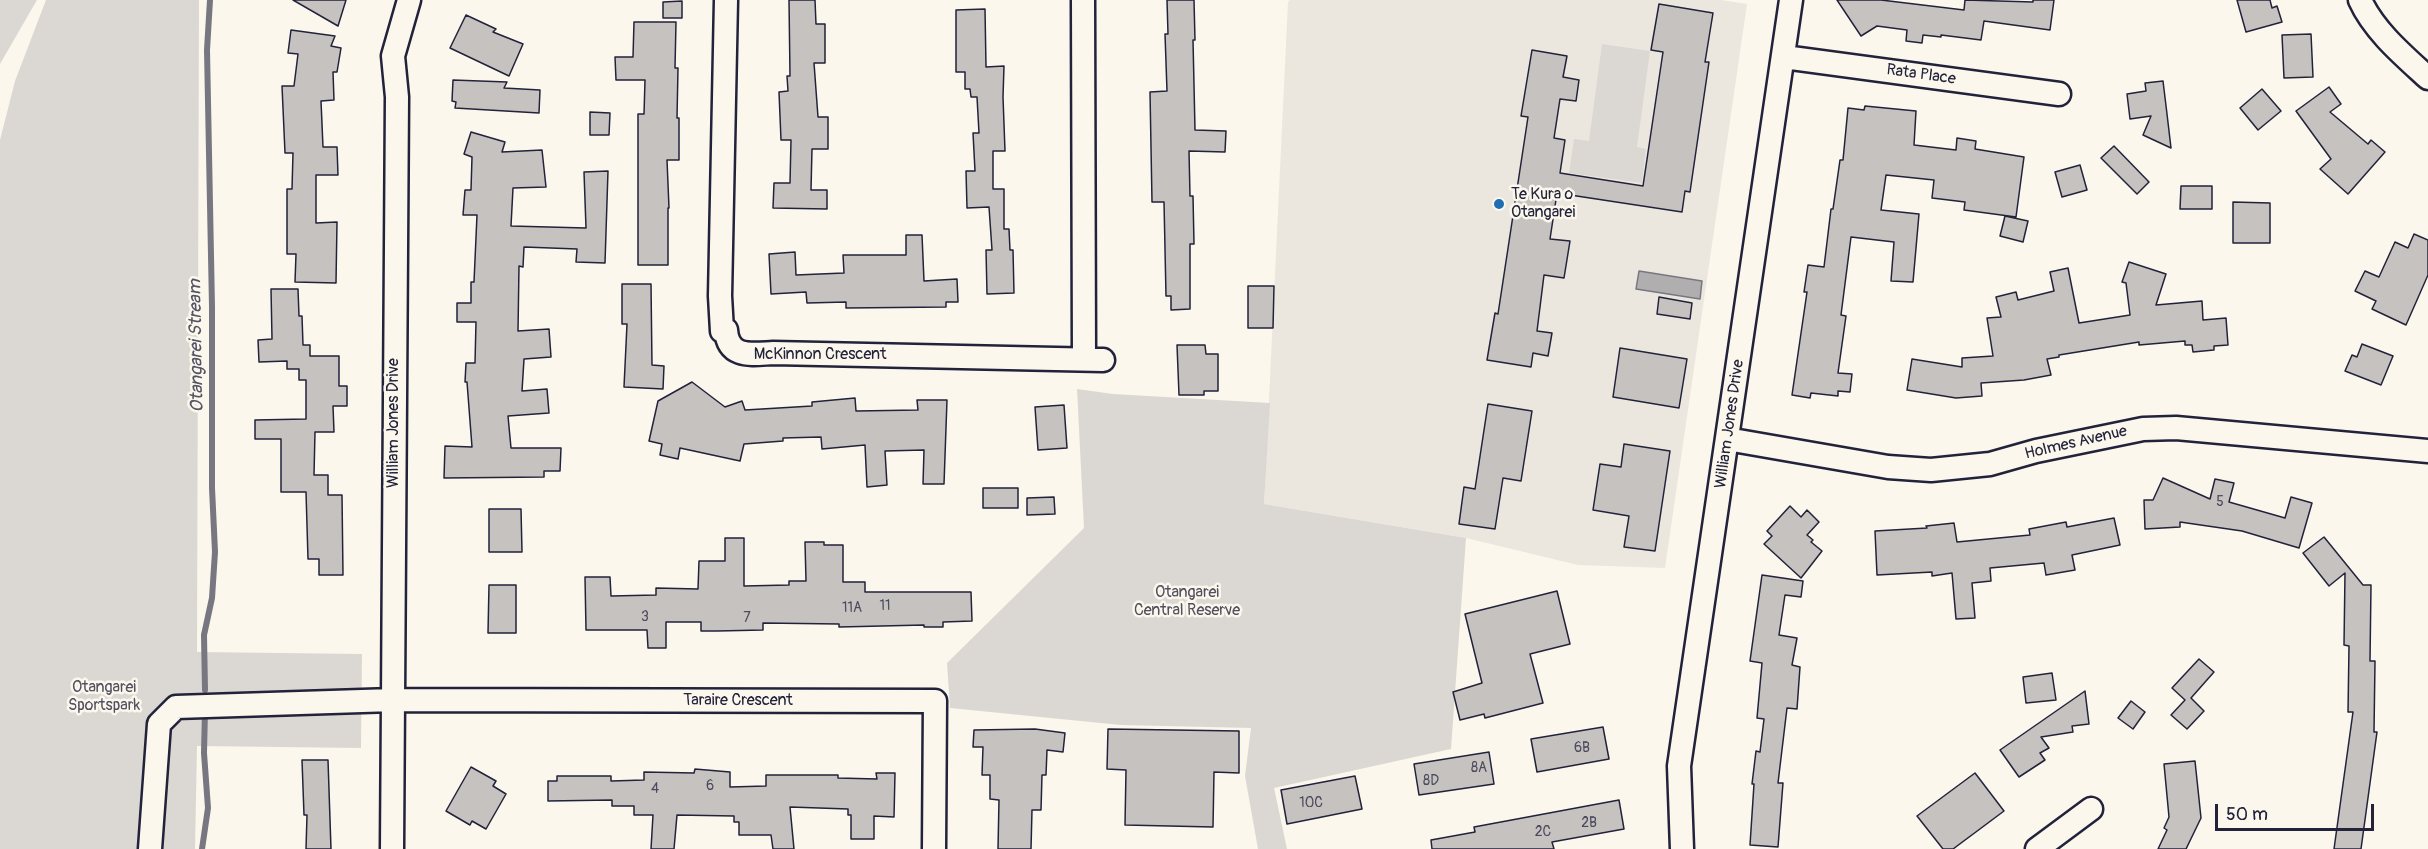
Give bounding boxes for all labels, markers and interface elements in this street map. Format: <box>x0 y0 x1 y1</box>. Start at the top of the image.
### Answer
street label: Rata Place <box>1885 61 1957 89</box>
place label: Te Kura o Otangarei <box>1511 185 1575 223</box>
marker: Te Kura o Otangarei <box>1492 197 1506 211</box>
water label: Otangarei Stream <box>185 279 209 413</box>
street label: McKinnon Crescent <box>754 345 886 365</box>
street label: William Jones Drive <box>384 358 404 488</box>
street label: William Jones Drive <box>1711 358 1749 490</box>
street label: Holmes Avenue <box>2023 422 2129 464</box>
house number: 5 <box>2216 494 2224 510</box>
park label: Otangarei Central Reserve <box>1134 583 1240 621</box>
house number: 11 <box>880 598 890 614</box>
house number: 11A <box>842 600 862 616</box>
house number: 3 <box>641 609 649 625</box>
house number: 7 <box>743 610 751 626</box>
park label: Otangarei Sportspark <box>68 678 140 716</box>
street label: Taraire Crescent <box>683 691 793 711</box>
house number: 6B <box>1574 740 1590 756</box>
house number: 8A <box>1471 760 1487 776</box>
house number: 8D <box>1423 773 1439 789</box>
house number: 6 <box>706 778 714 794</box>
house number: 4 <box>651 781 659 797</box>
scale bar <box>2218 792 2377 830</box>
house number: 10C <box>1299 795 1323 811</box>
text: 50 m <box>2226 803 2268 826</box>
house number: 2B <box>1581 815 1597 831</box>
house number: 2C <box>1535 824 1551 840</box>

